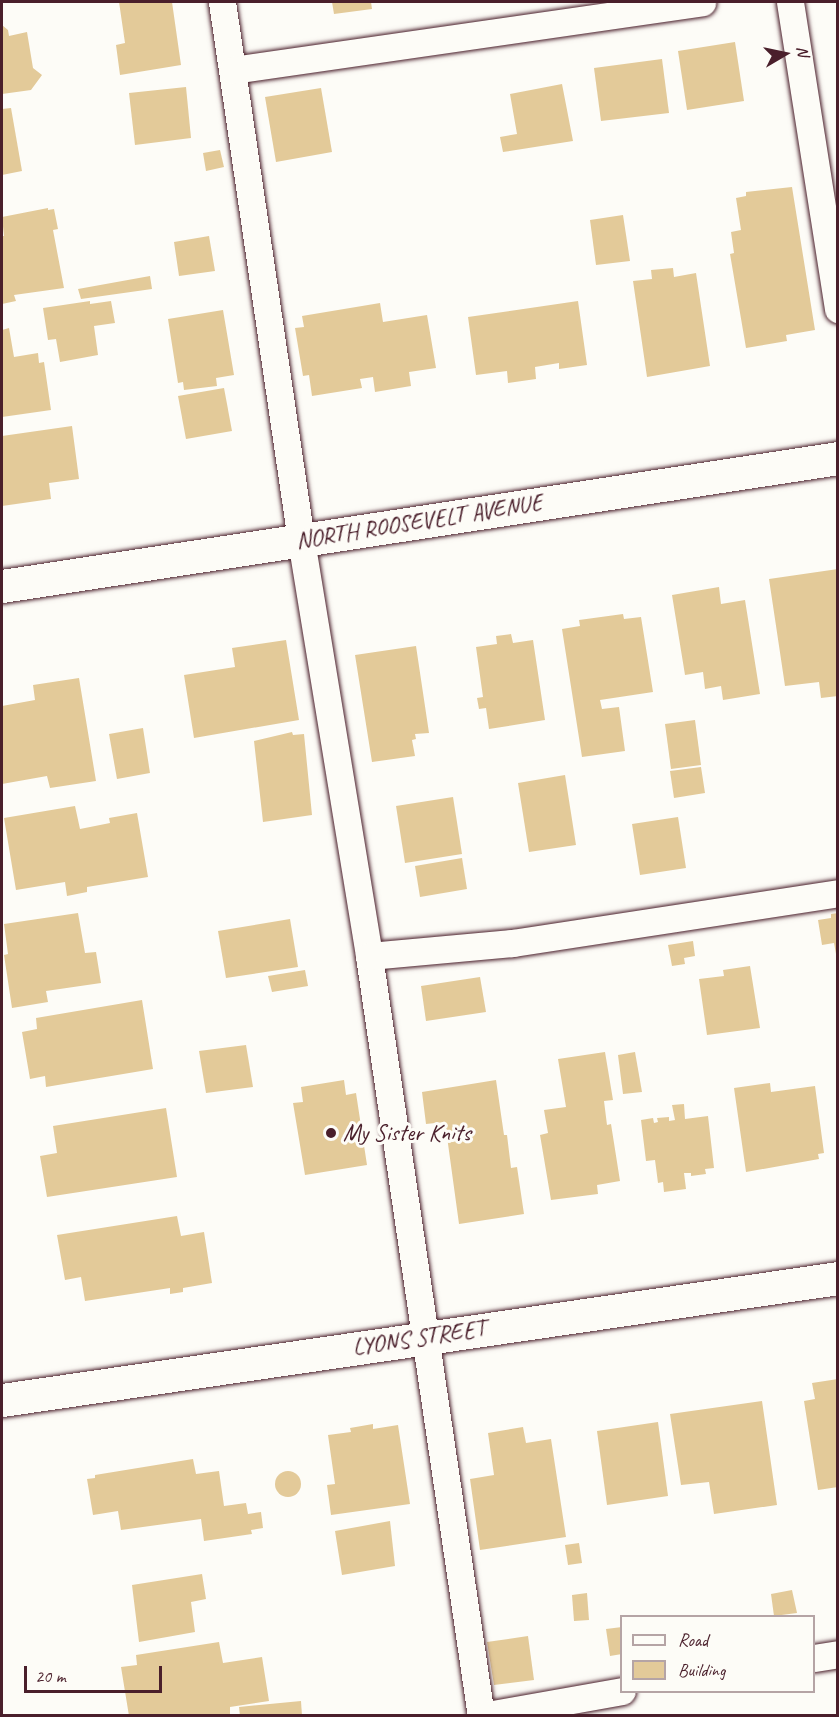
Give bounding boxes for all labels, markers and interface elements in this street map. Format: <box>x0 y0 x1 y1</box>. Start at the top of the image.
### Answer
north arrow <box>755 24 815 84</box>
text: N <box>792 45 813 58</box>
street label: NORTH ROOSEVELT AVENUE <box>293 488 545 556</box>
place label: My Sister Knits <box>343 1119 471 1147</box>
marker: My Sister Knits <box>324 1126 338 1140</box>
street label: LYONS STREET <box>351 1314 487 1362</box>
legend <box>620 1615 815 1693</box>
text: Road <box>678 1629 708 1651</box>
scale bar <box>27 1654 165 1692</box>
text: Building <box>678 1659 725 1681</box>
text: 20 m <box>35 1665 66 1687</box>

